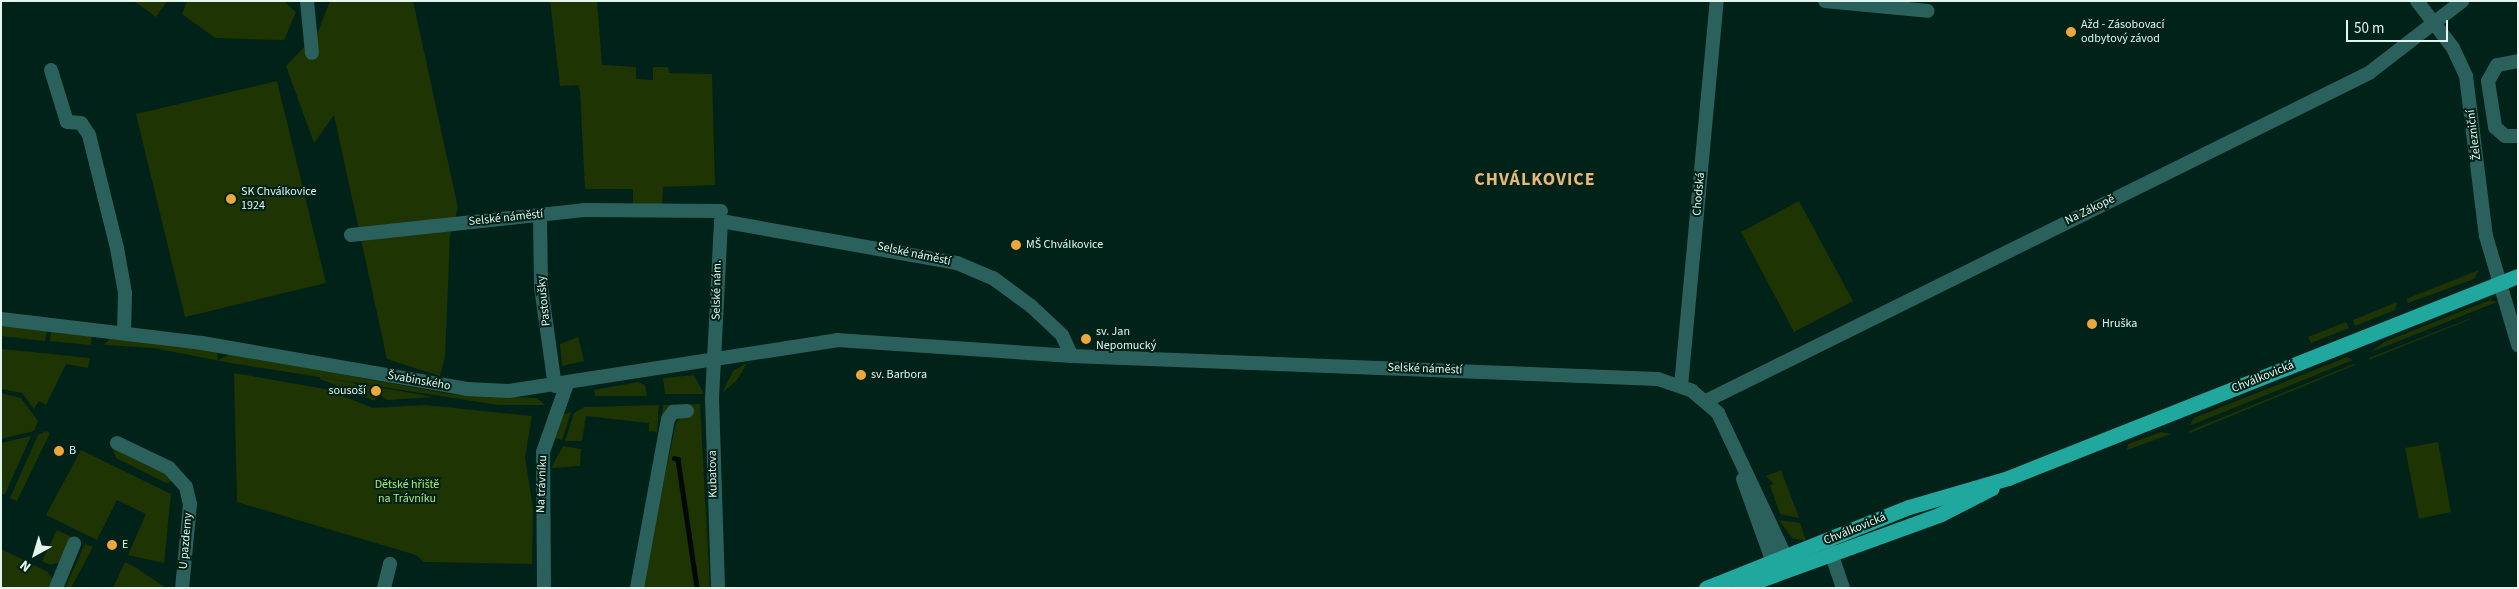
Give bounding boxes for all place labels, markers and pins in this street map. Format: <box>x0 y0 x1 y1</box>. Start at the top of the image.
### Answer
place label: Ažd - Zásobovací odbytový závod <box>2081 18 2164 46</box>
marker: Ažd - Zásobovací odbytový závod <box>2065 26 2077 38</box>
place label: SK Chválkovice 1924 <box>241 185 317 213</box>
marker: SK Chválkovice 1924 <box>225 193 237 205</box>
place label: MŠ Chválkovice <box>1026 238 1103 252</box>
marker: MŠ Chválkovice <box>1010 239 1022 251</box>
place label: Hruška <box>2102 317 2137 331</box>
marker: Hruška <box>2086 318 2098 330</box>
place label: sv. Jan Nepomucký <box>1096 325 1156 353</box>
marker: sv. Jan Nepomucký <box>1080 333 1092 345</box>
place label: sv. Barbora <box>871 368 927 382</box>
marker: sv. Barbora <box>855 369 867 381</box>
place label: sousoší <box>328 384 366 398</box>
marker: sousoší <box>370 385 382 397</box>
place label: B <box>69 444 76 458</box>
marker: B <box>53 445 65 457</box>
place label: E <box>122 538 128 552</box>
marker: E <box>106 539 118 551</box>

